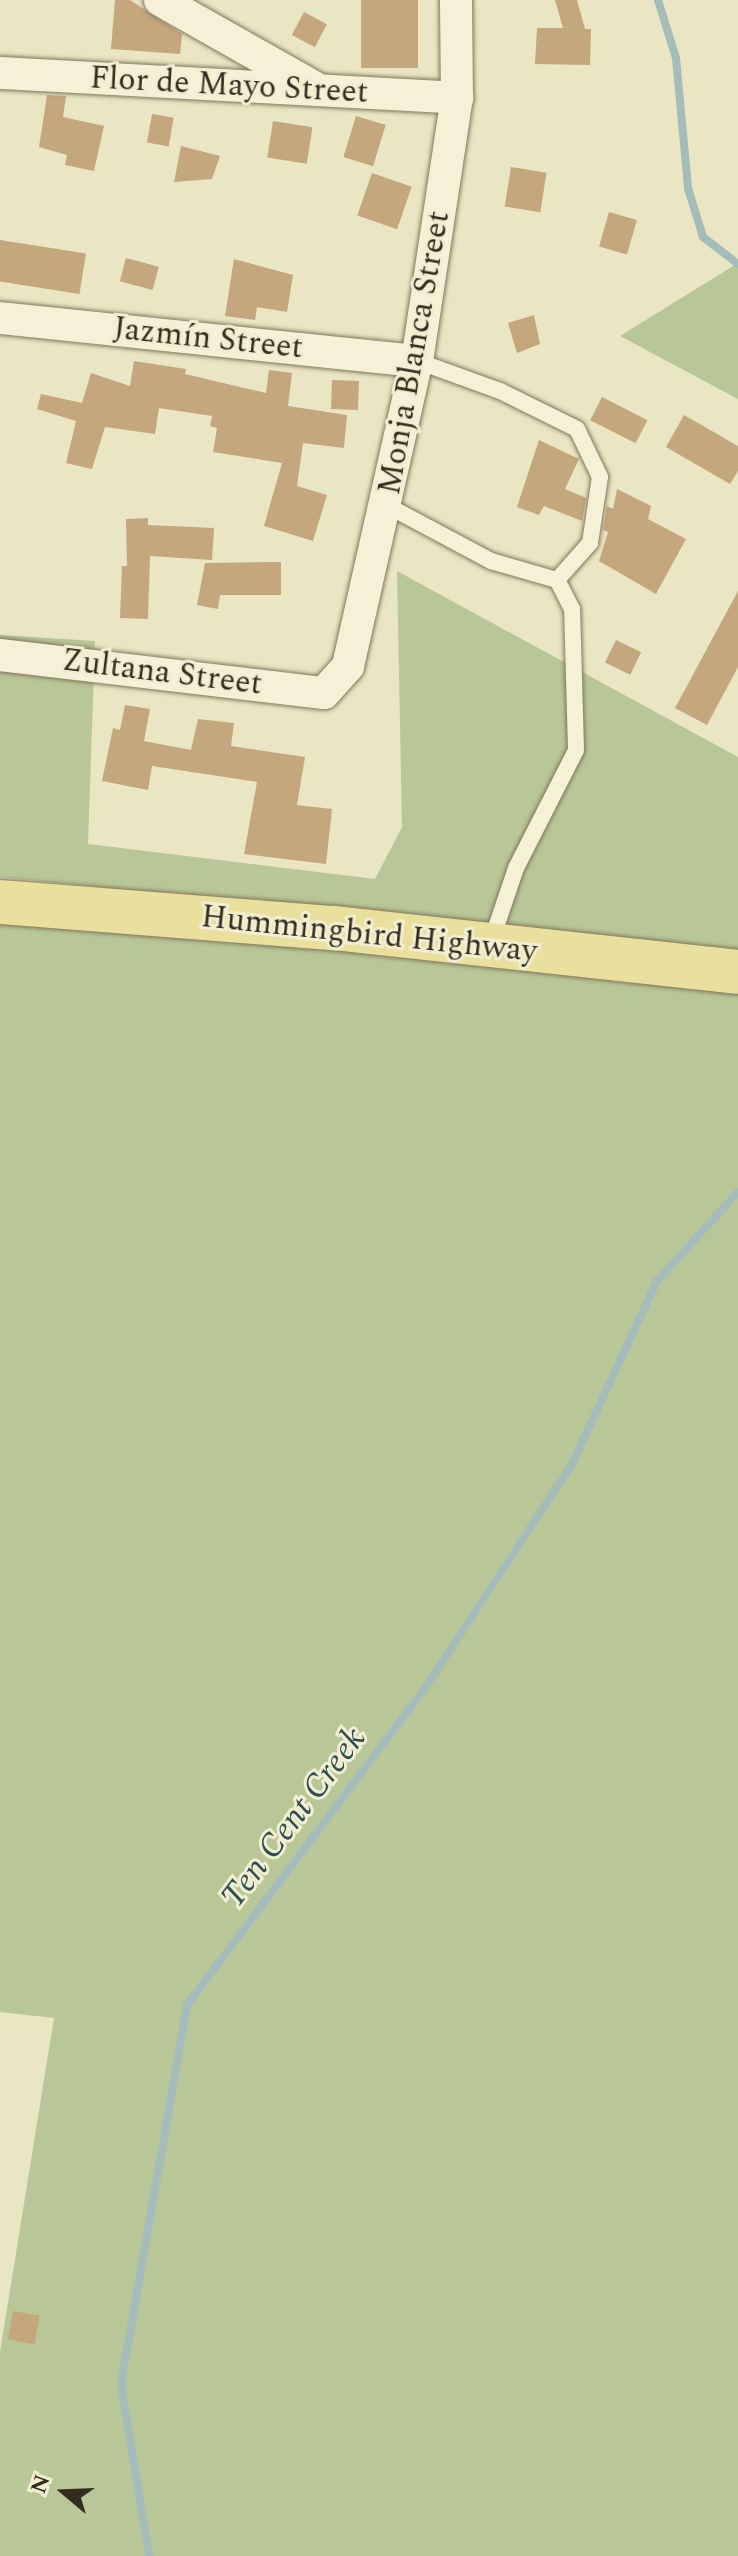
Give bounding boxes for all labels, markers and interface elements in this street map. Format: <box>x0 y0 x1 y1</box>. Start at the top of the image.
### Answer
street label: Flor de Mayo Street <box>89 60 369 112</box>
street label: Monja Blanca Street <box>371 208 459 498</box>
street label: Jazmín Street <box>111 310 305 368</box>
street label: Zultana Street <box>60 642 264 704</box>
street label: Hummingbird Highway <box>199 898 539 972</box>
water label: Ten Cent Creek <box>213 1720 375 1916</box>
north arrow <box>24 2452 104 2532</box>
text: N <box>22 2470 59 2498</box>

